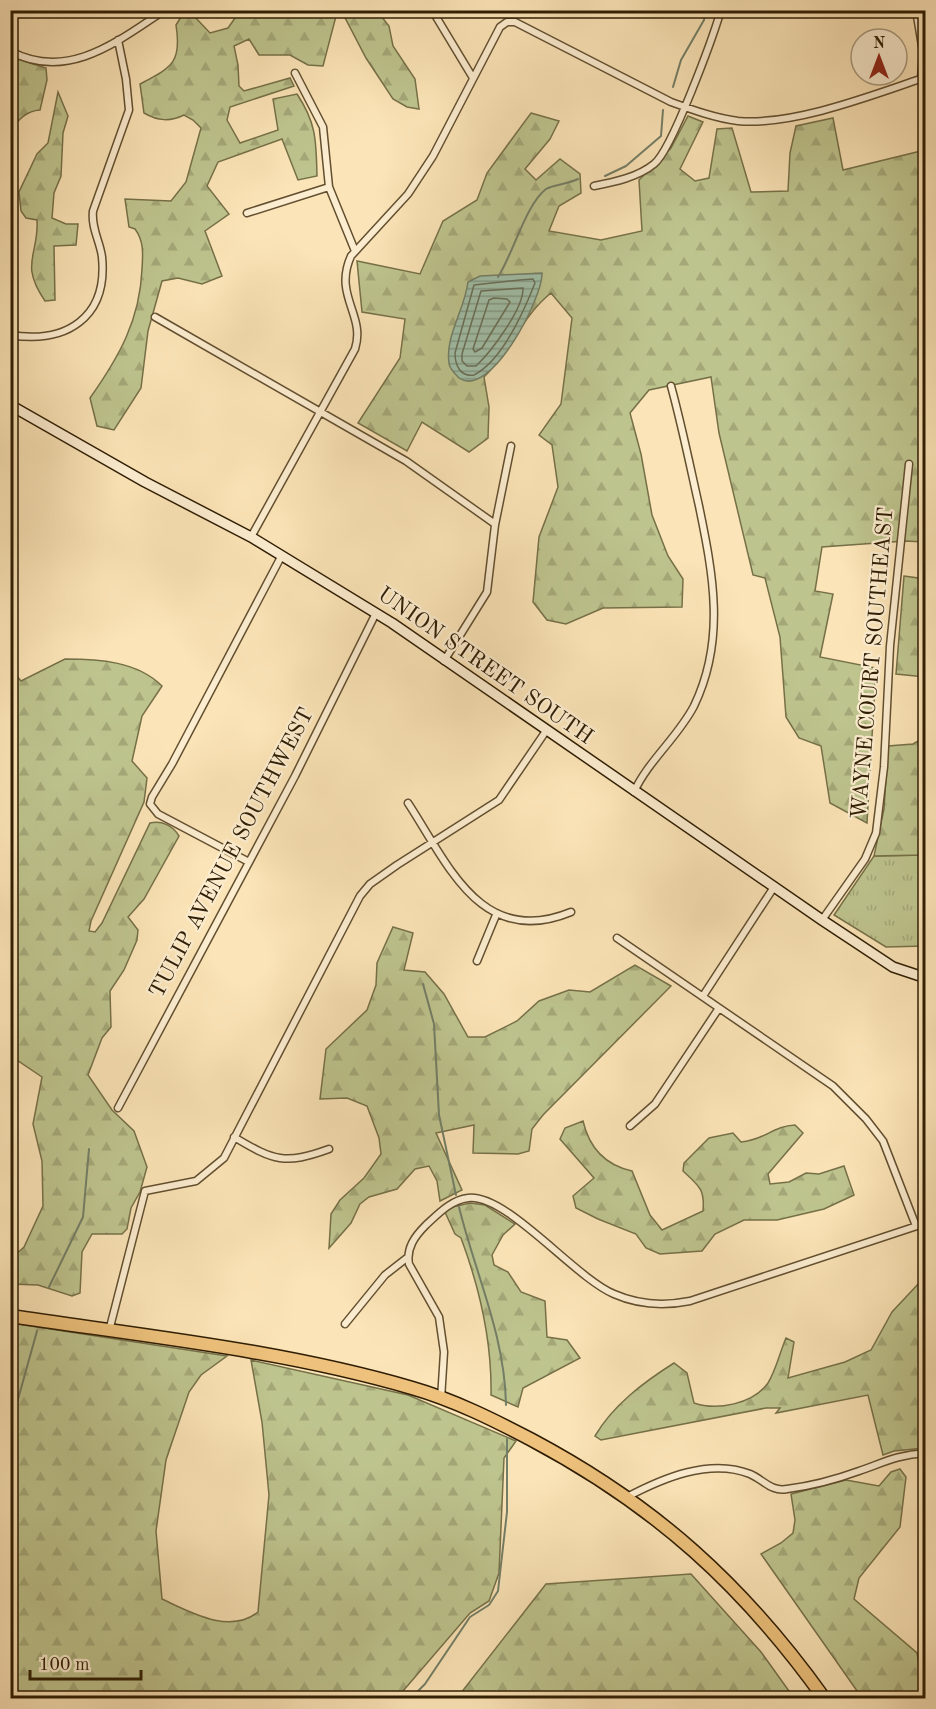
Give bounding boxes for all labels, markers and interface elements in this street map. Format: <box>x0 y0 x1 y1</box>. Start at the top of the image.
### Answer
north arrow <box>849 27 909 87</box>
text: N <box>873 36 886 52</box>
street label: WAYNE COURT SOUTHEAST <box>848 506 898 820</box>
street label: UNION STREET SOUTH <box>373 583 597 749</box>
street label: TULIP AVENUE SOUTHWEST <box>146 704 318 1002</box>
scale bar <box>30 1643 141 1681</box>
text: 100 m <box>39 1656 90 1674</box>

